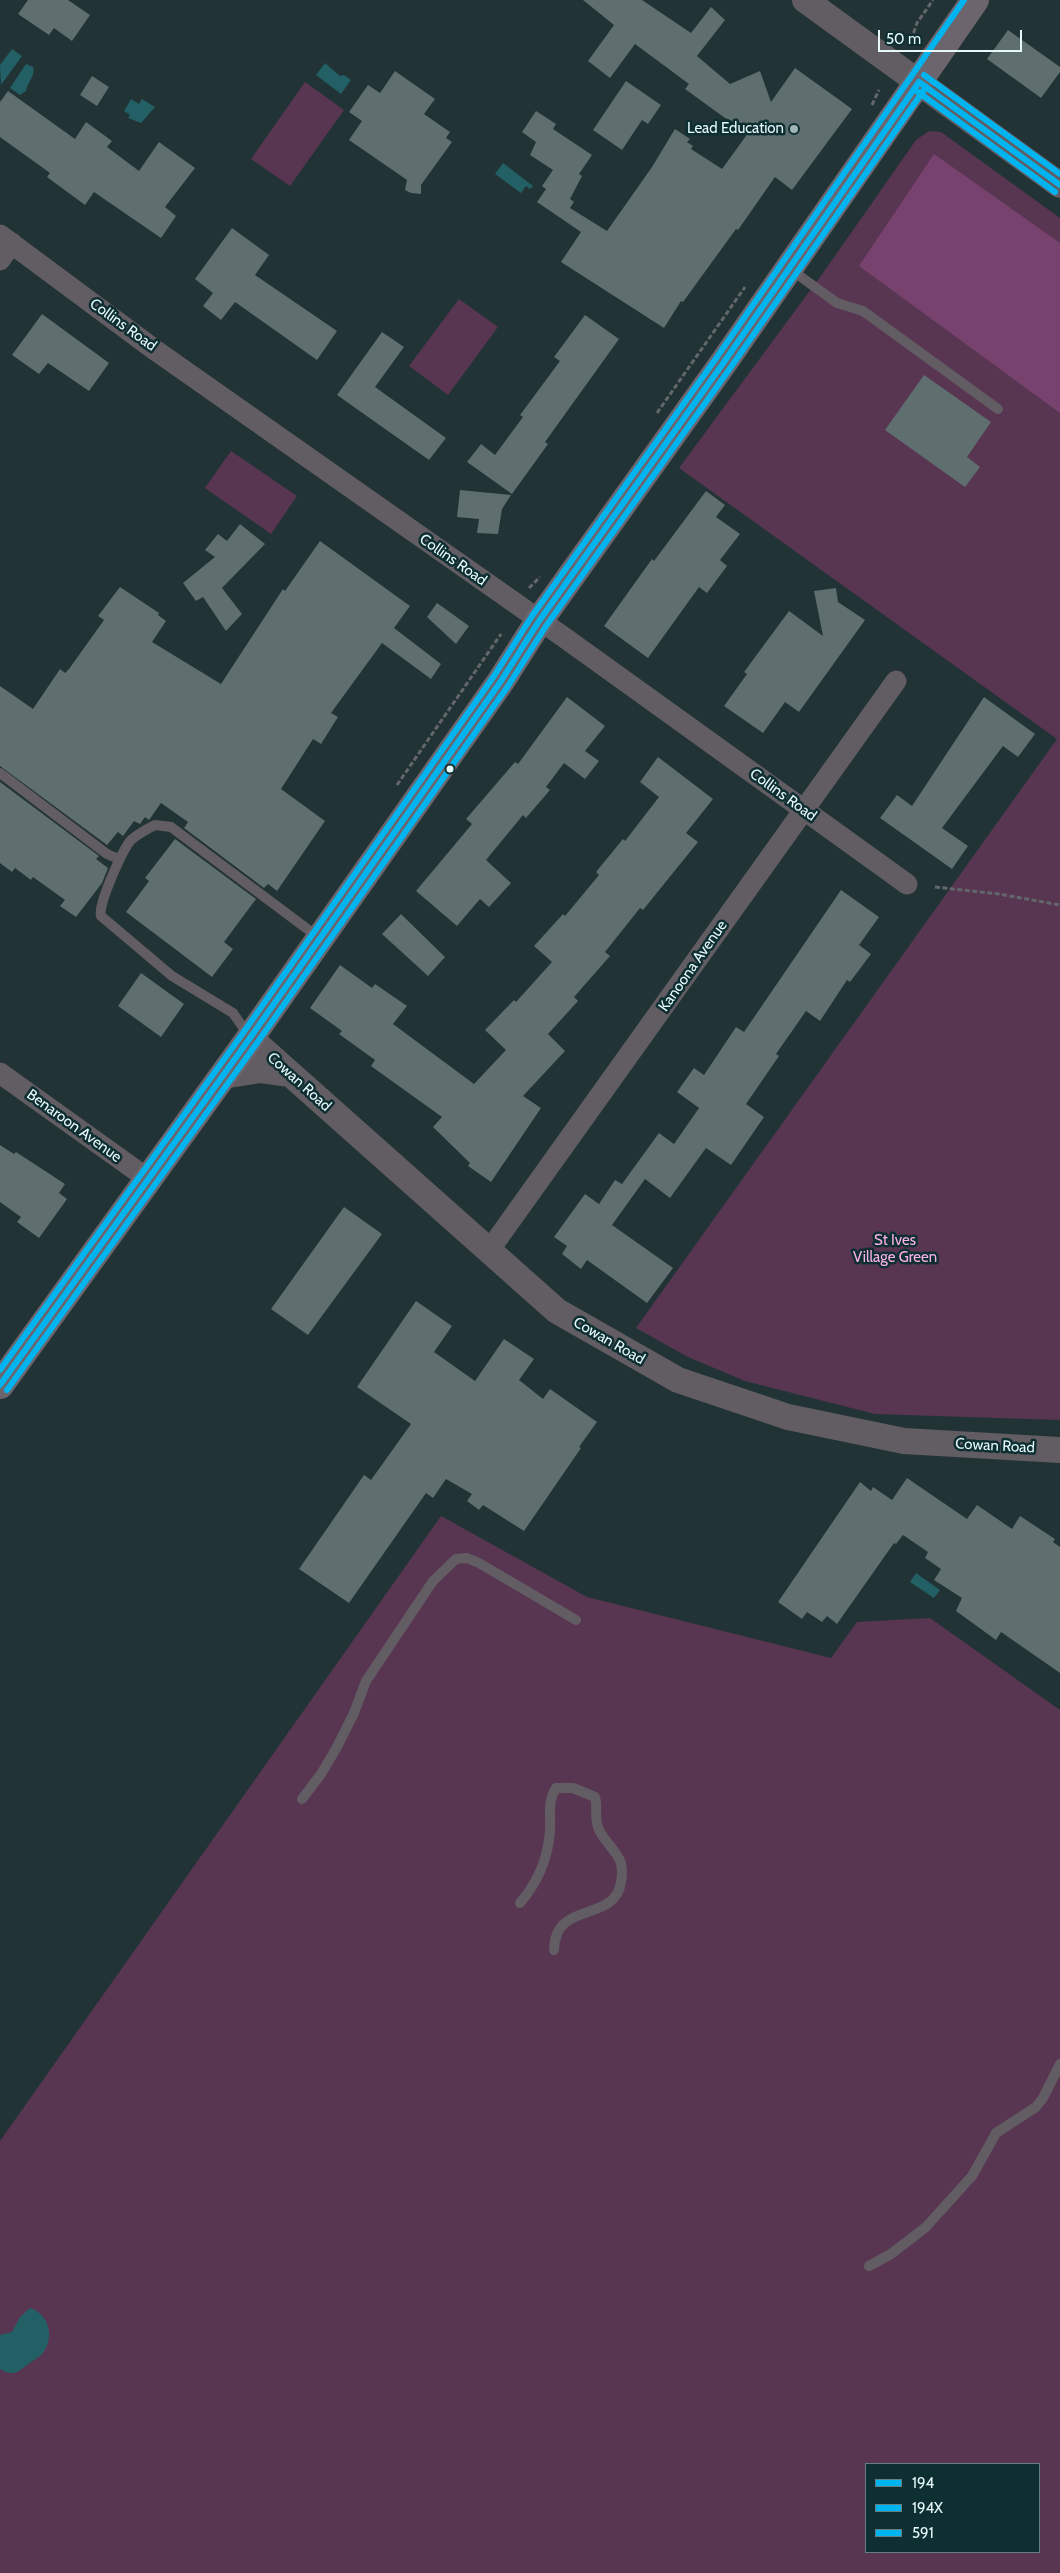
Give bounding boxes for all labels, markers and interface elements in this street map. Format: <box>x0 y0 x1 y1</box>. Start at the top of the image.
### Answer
scale bar <box>880 20 1024 52</box>
text: 50 m <box>886 30 921 48</box>
place label: Lead Education <box>687 120 784 138</box>
marker: Lead Education <box>788 123 800 135</box>
street label: Collins Road <box>86 295 160 355</box>
street label: Collins Road <box>416 530 490 590</box>
unlabelled marker <box>445 764 455 774</box>
street label: Collins Road <box>746 765 820 825</box>
street label: Kanoona Avenue <box>655 917 731 1015</box>
street label: Cowan Road <box>263 1049 335 1115</box>
street label: Benaroon Avenue <box>23 1086 125 1166</box>
park label: St Ives Village Green <box>853 1232 937 1267</box>
street label: Cowan Road <box>570 1313 648 1369</box>
street label: Cowan Road <box>955 1435 1035 1457</box>
legend <box>865 2463 1040 2553</box>
text: 194 <box>912 2474 934 2492</box>
text: 194X <box>912 2499 943 2517</box>
text: 591 <box>912 2524 934 2542</box>

